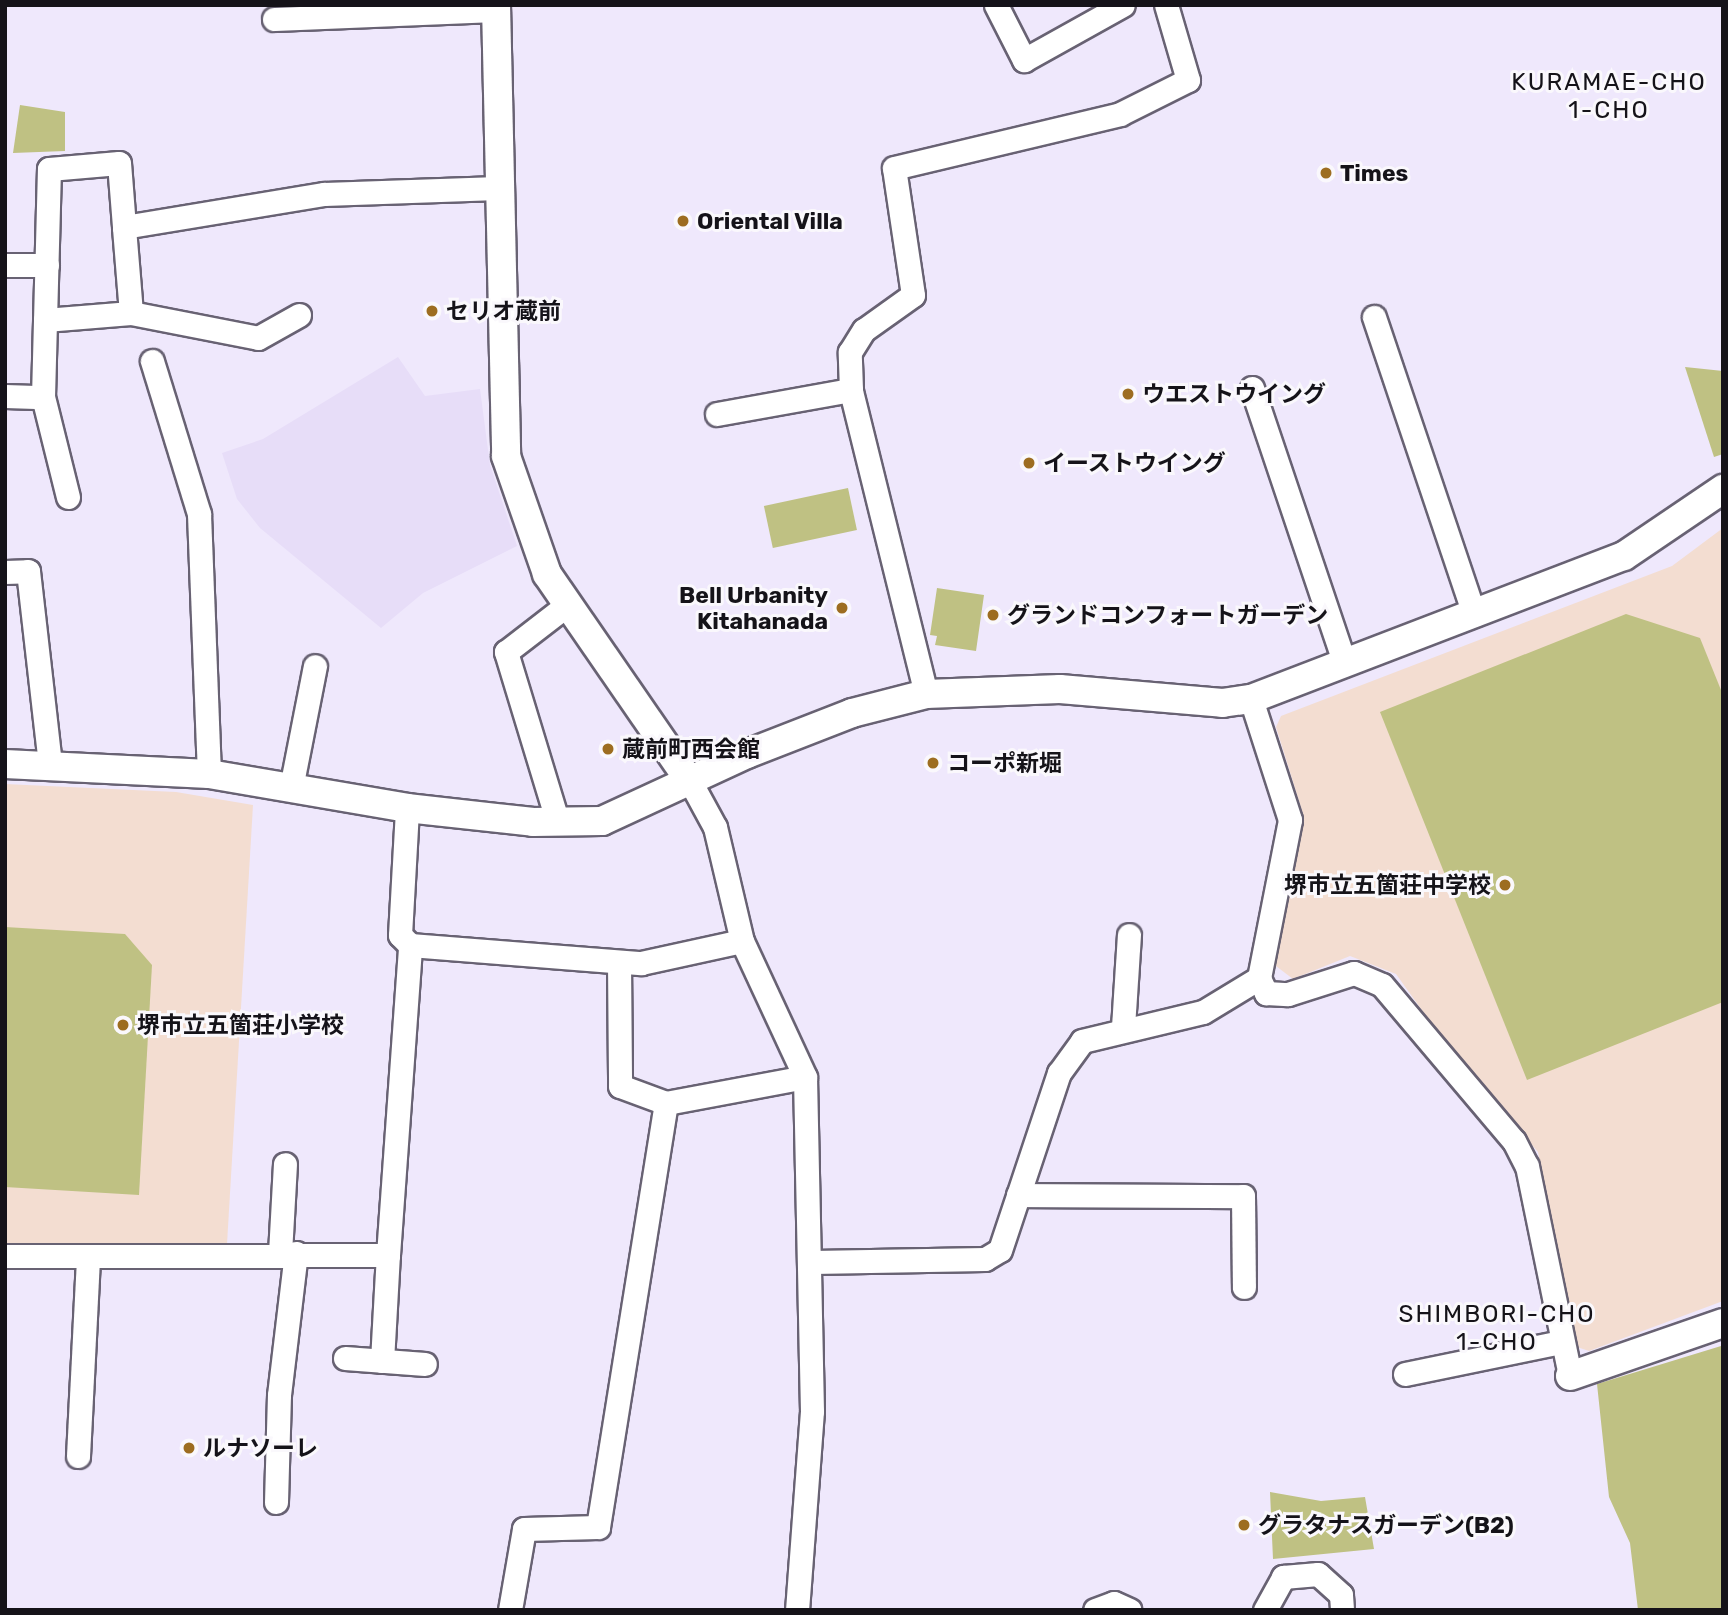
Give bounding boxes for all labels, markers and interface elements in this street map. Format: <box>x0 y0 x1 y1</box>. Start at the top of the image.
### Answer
district label: KURAMAE-CHO 1-CHO <box>1513 69 1705 125</box>
place label: Times <box>1340 159 1408 187</box>
marker: Times <box>1318 165 1334 181</box>
place label: Oriental Villa <box>697 207 844 235</box>
marker: Oriental Villa <box>675 213 691 229</box>
place label: セリオ蔵前 <box>446 297 561 325</box>
marker: セリオ蔵前 <box>424 303 440 319</box>
place label: ウエストウイング <box>1142 380 1326 408</box>
marker: ウエストウイング <box>1120 386 1136 402</box>
place label: イーストウイング <box>1043 449 1227 477</box>
marker: イーストウイング <box>1021 455 1037 471</box>
place label: Bell Urbanity Kitahanada <box>679 581 828 635</box>
marker: Bell Urbanity Kitahanada <box>834 600 850 616</box>
place label: グランドコンフォートガーデン <box>1007 601 1329 629</box>
marker: グランドコンフォートガーデン <box>985 607 1001 623</box>
place label: 蔵前町西会館 <box>622 735 760 763</box>
marker: 蔵前町西会館 <box>600 741 616 757</box>
place label: コーポ新堀 <box>947 749 1062 777</box>
marker: コーポ新堀 <box>925 755 941 771</box>
place label: 堺市立五箇荘中学校 <box>1284 871 1491 899</box>
marker: 堺市立五箇荘中学校 <box>1497 877 1513 893</box>
place label: 堺市立五箇荘小学校 <box>137 1011 344 1039</box>
marker: 堺市立五箇荘小学校 <box>115 1017 131 1033</box>
district label: SHIMBORI-CHO 1-CHO <box>1400 1301 1594 1357</box>
place label: ルナソーレ <box>203 1434 318 1462</box>
marker: ルナソーレ <box>181 1440 197 1456</box>
place label: グラタナスガーデン(B2) <box>1258 1511 1514 1539</box>
marker: グラタナスガーデン(B2) <box>1236 1517 1252 1533</box>

